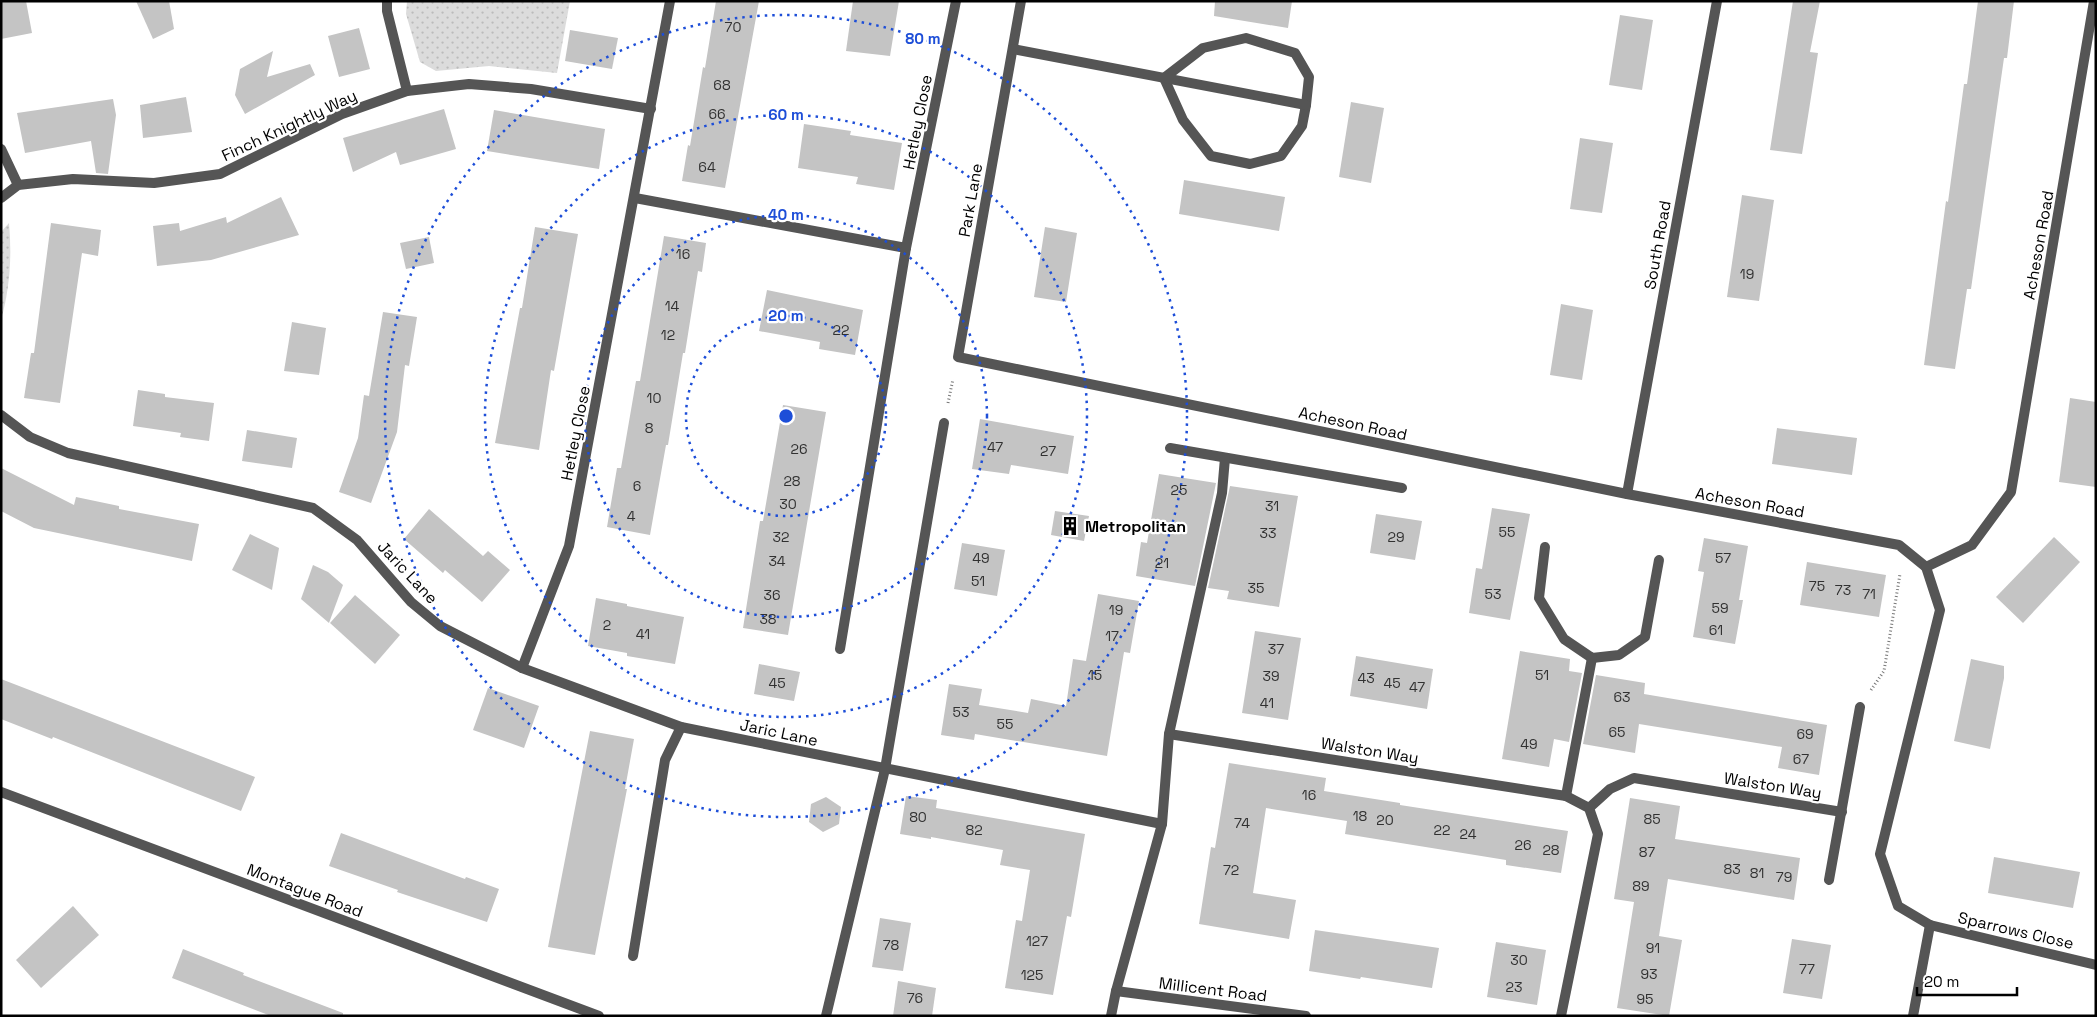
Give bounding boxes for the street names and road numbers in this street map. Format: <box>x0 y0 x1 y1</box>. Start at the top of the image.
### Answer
street label: Hetley Close <box>898 73 937 171</box>
street label: Finch Knightly Way <box>218 85 360 166</box>
street label: Park Lane <box>954 162 987 239</box>
street label: Acheson Road <box>2019 189 2058 301</box>
street label: South Road <box>1639 199 1676 291</box>
street label: Hetley Close <box>556 384 595 482</box>
street label: Acheson Road <box>1297 402 1409 445</box>
street label: Acheson Road <box>1694 483 1806 522</box>
street label: Jaric Lane <box>373 536 442 608</box>
street label: Jaric Lane <box>738 714 820 751</box>
street label: Walston Way <box>1320 732 1420 769</box>
street label: Walston Way <box>1723 767 1823 804</box>
street label: Montague Road <box>244 859 366 922</box>
street label: Sparrows Close <box>1956 907 2076 954</box>
street label: Millicent Road <box>1158 972 1268 1007</box>

